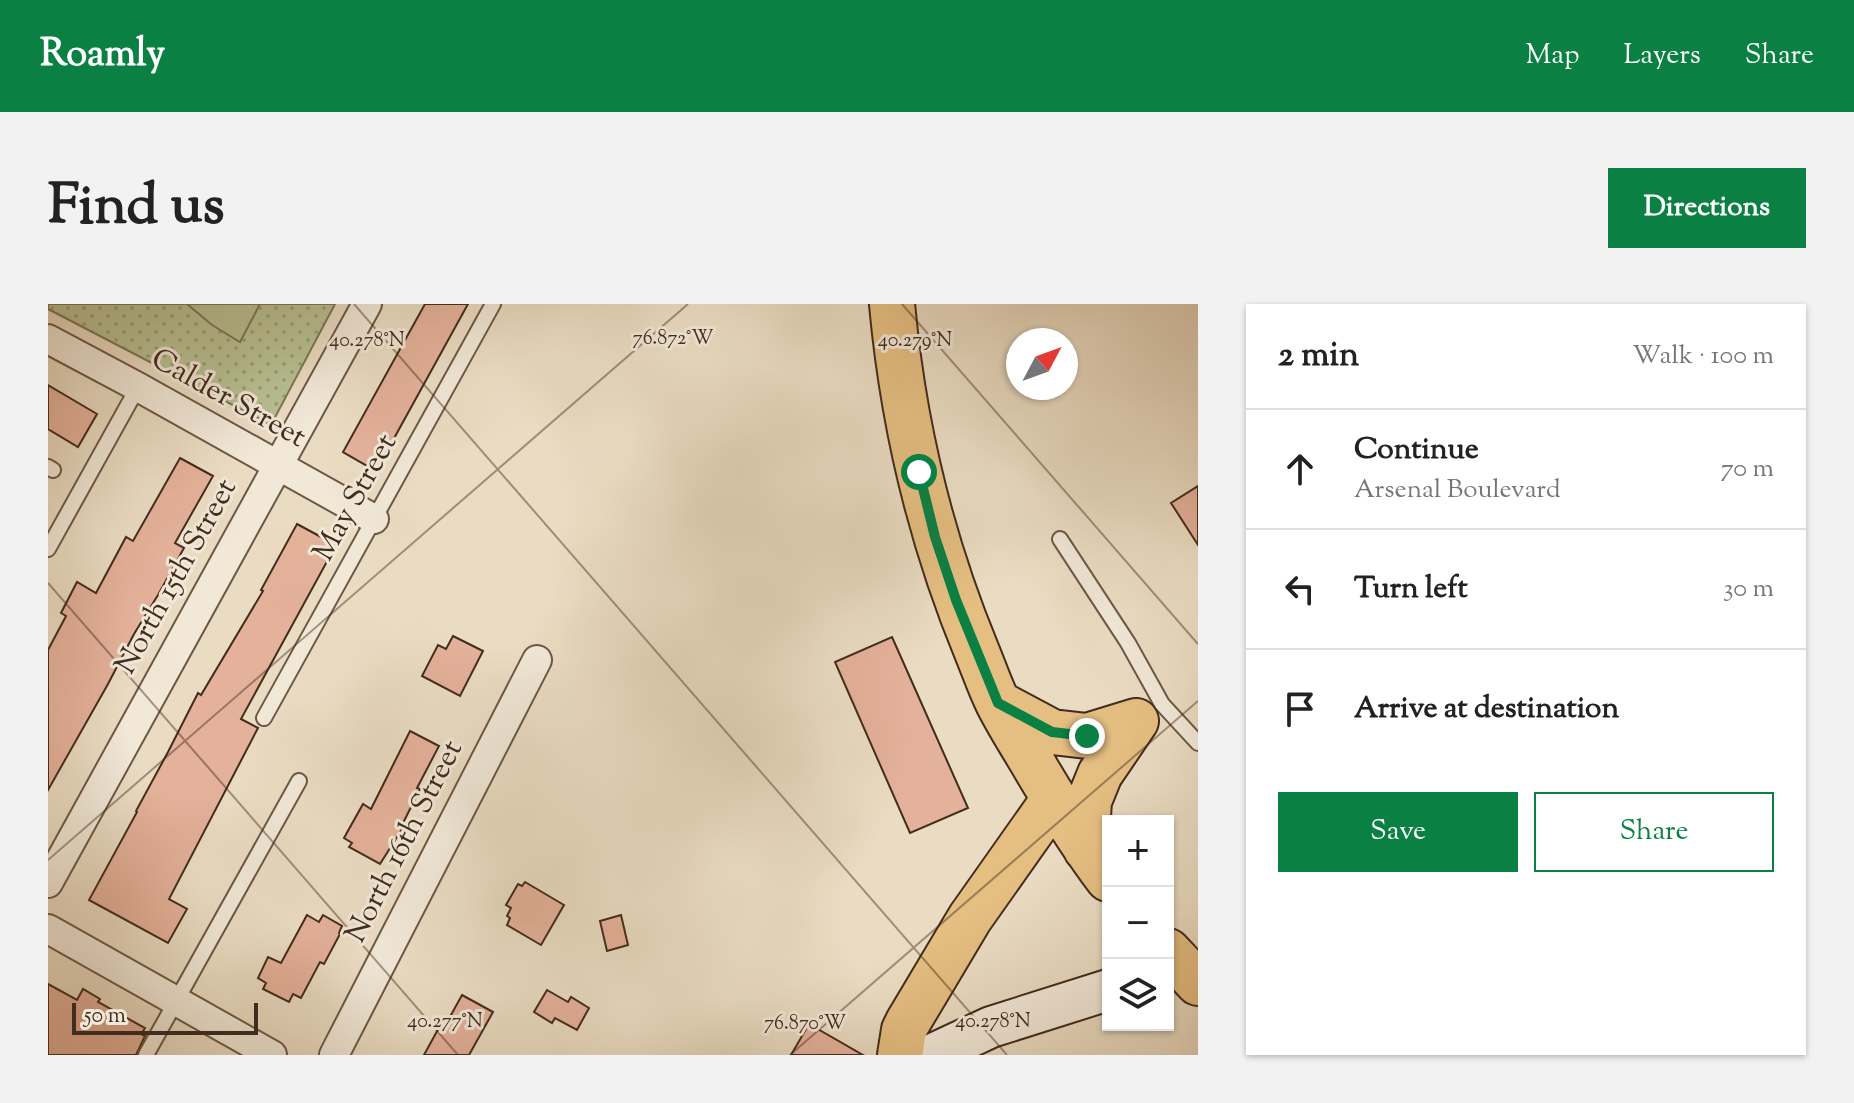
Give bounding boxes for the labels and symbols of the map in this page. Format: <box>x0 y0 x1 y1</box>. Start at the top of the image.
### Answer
text: 76.872°W <box>633 325 713 354</box>
text: 40.278°N <box>329 327 405 356</box>
text: 40.279°N <box>878 327 952 356</box>
north arrow <box>1006 328 1078 400</box>
street label: Calder Street <box>143 339 313 459</box>
street label: May Street <box>303 426 409 570</box>
route start <box>901 454 937 490</box>
street label: North 15th Street <box>105 471 249 683</box>
route end <box>1069 718 1105 754</box>
street label: North 16th Street <box>335 733 475 951</box>
scale bar <box>72 999 258 1035</box>
text: 40.277°N <box>407 1008 483 1037</box>
text: 40.278°N <box>955 1008 1031 1037</box>
text: 76.870°W <box>764 1010 846 1039</box>

